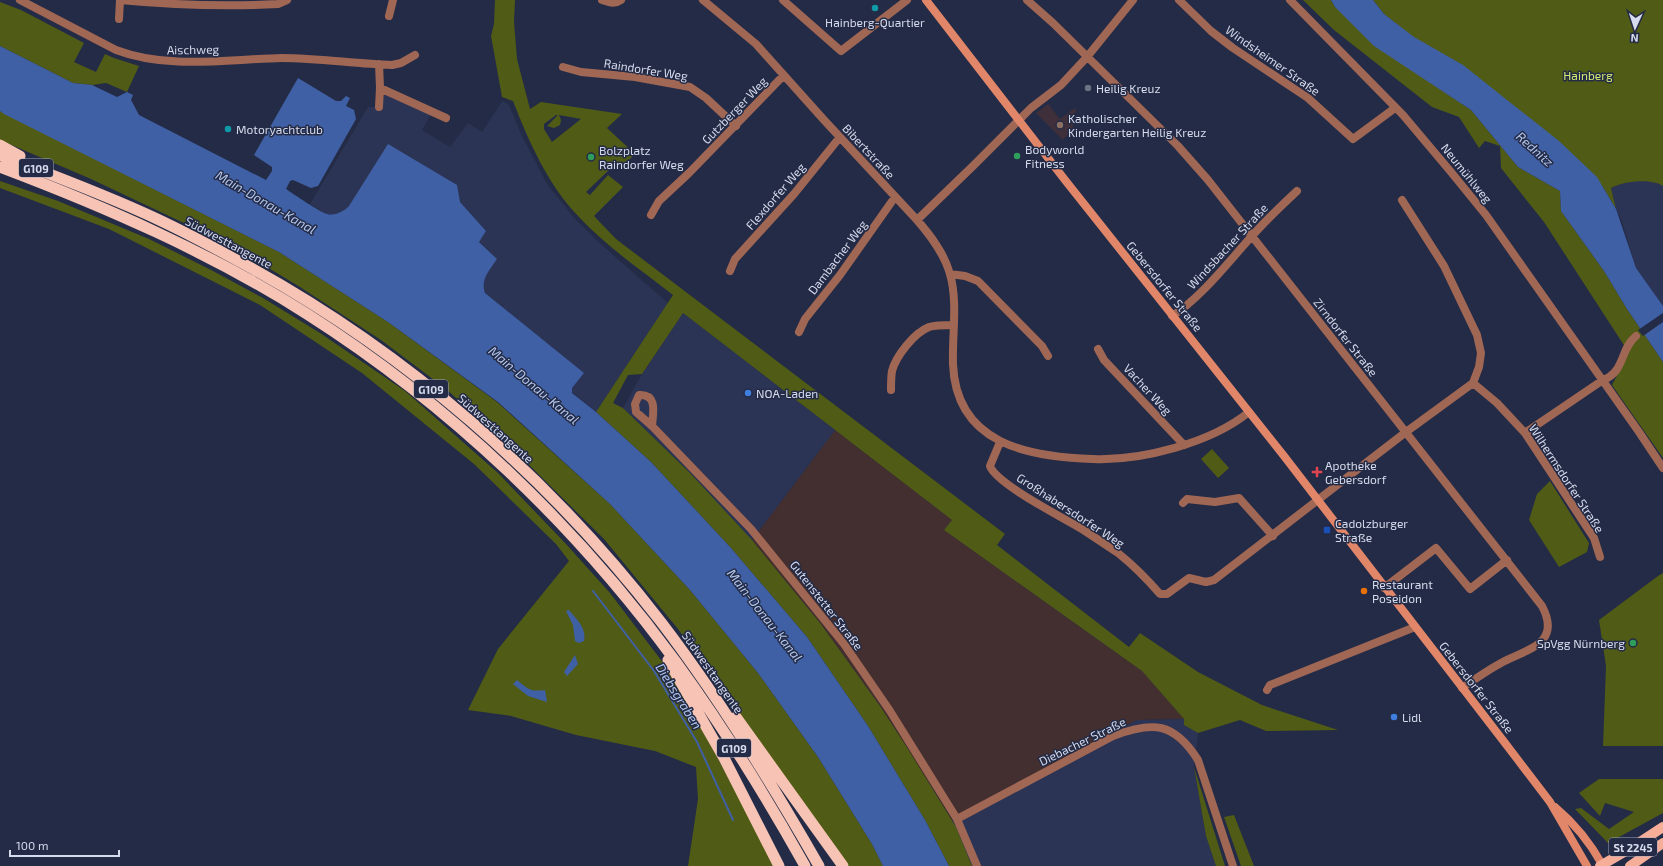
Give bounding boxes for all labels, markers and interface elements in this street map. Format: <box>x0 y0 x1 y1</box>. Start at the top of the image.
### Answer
marker: Hainberg-Quartier <box>870 3 880 13</box>
north arrow <box>1615 8 1655 48</box>
place label: Hainberg-Quartier <box>825 15 925 30</box>
street label: Windsheimer Straße <box>1223 22 1323 98</box>
text: N <box>1630 32 1639 45</box>
street label: Aischweg <box>167 42 220 56</box>
street label: Raindorfer Weg <box>603 55 689 83</box>
park label: Hainberg <box>1563 68 1613 82</box>
street label: Gutzberger Weg <box>699 73 770 146</box>
place label: Heilig Kreuz <box>1096 81 1161 95</box>
marker: Heilig Kreuz <box>1083 83 1093 93</box>
place label: Katholischer Kindergarten Heilig Kreuz <box>1068 111 1206 139</box>
marker: Katholischer Kindergarten Heilig Kreuz <box>1055 120 1065 130</box>
street label: Bibertstraße <box>840 121 898 181</box>
place label: Motoryachtclub <box>236 122 323 136</box>
marker: Motoryachtclub <box>223 124 233 134</box>
water label: Rednitz <box>1513 128 1557 170</box>
street label: Neumühlweg <box>1439 140 1495 206</box>
place label: Bodyworld Fitness <box>1025 142 1084 170</box>
place label: Bolzplatz Raindorfer Weg <box>599 143 684 171</box>
marker: Bodyworld Fitness <box>1012 151 1022 161</box>
marker: Bolzplatz Raindorfer Weg <box>586 152 596 162</box>
road number: G109 <box>19 159 53 177</box>
street label: Flexdorfer Weg <box>742 160 808 232</box>
water label: Main-Donau-Kanal <box>213 167 319 237</box>
street label: Windsbacher Straße <box>1184 200 1270 292</box>
street label: Südwesttangente <box>183 213 275 271</box>
street label: Dambacher Weg <box>805 217 870 297</box>
street label: Gebersdorfer Straße <box>1124 238 1206 334</box>
street label: Zirndorfer Straße <box>1311 295 1381 379</box>
water label: Main-Donau-Kanal <box>486 342 583 428</box>
street label: Vacher Weg <box>1121 361 1175 417</box>
road number: G109 <box>414 380 448 398</box>
place label: NOA-Laden <box>756 386 818 400</box>
marker: NOA-Laden <box>743 388 753 398</box>
street label: Südwesttangente <box>455 390 537 466</box>
street label: Wilhermsdorfer Straße <box>1527 421 1607 535</box>
place label: Apotheke Gebersdorf <box>1325 458 1387 486</box>
marker: Apotheke Gebersdorf <box>1312 467 1322 477</box>
street label: Großhabersdorfer Weg <box>1014 470 1128 550</box>
place label: Cadolzburger Straße <box>1335 516 1408 544</box>
marker: Cadolzburger Straße <box>1322 525 1332 535</box>
street label: Gutenstetter Straße <box>788 558 866 652</box>
water label: Main-Donau-Kanal <box>724 565 806 665</box>
place label: Restaurant Poseidon <box>1372 577 1433 605</box>
marker: Restaurant Poseidon <box>1359 586 1369 596</box>
street label: Südwesttangente <box>680 628 746 716</box>
place label: SpVgg Nürnberg <box>1537 636 1625 650</box>
marker: SpVgg Nürnberg <box>1628 638 1638 648</box>
street label: Gebersdorfer Straße <box>1437 639 1517 735</box>
water label: Diebsgraben <box>652 660 706 732</box>
place label: Lidl <box>1402 710 1422 724</box>
marker: Lidl <box>1389 712 1399 722</box>
street label: Diebacher Straße <box>1036 714 1128 768</box>
road number: G109 <box>717 739 751 757</box>
scale bar <box>10 832 119 858</box>
text: 100 m <box>16 838 48 852</box>
road number: St 2245 <box>1609 838 1657 856</box>

